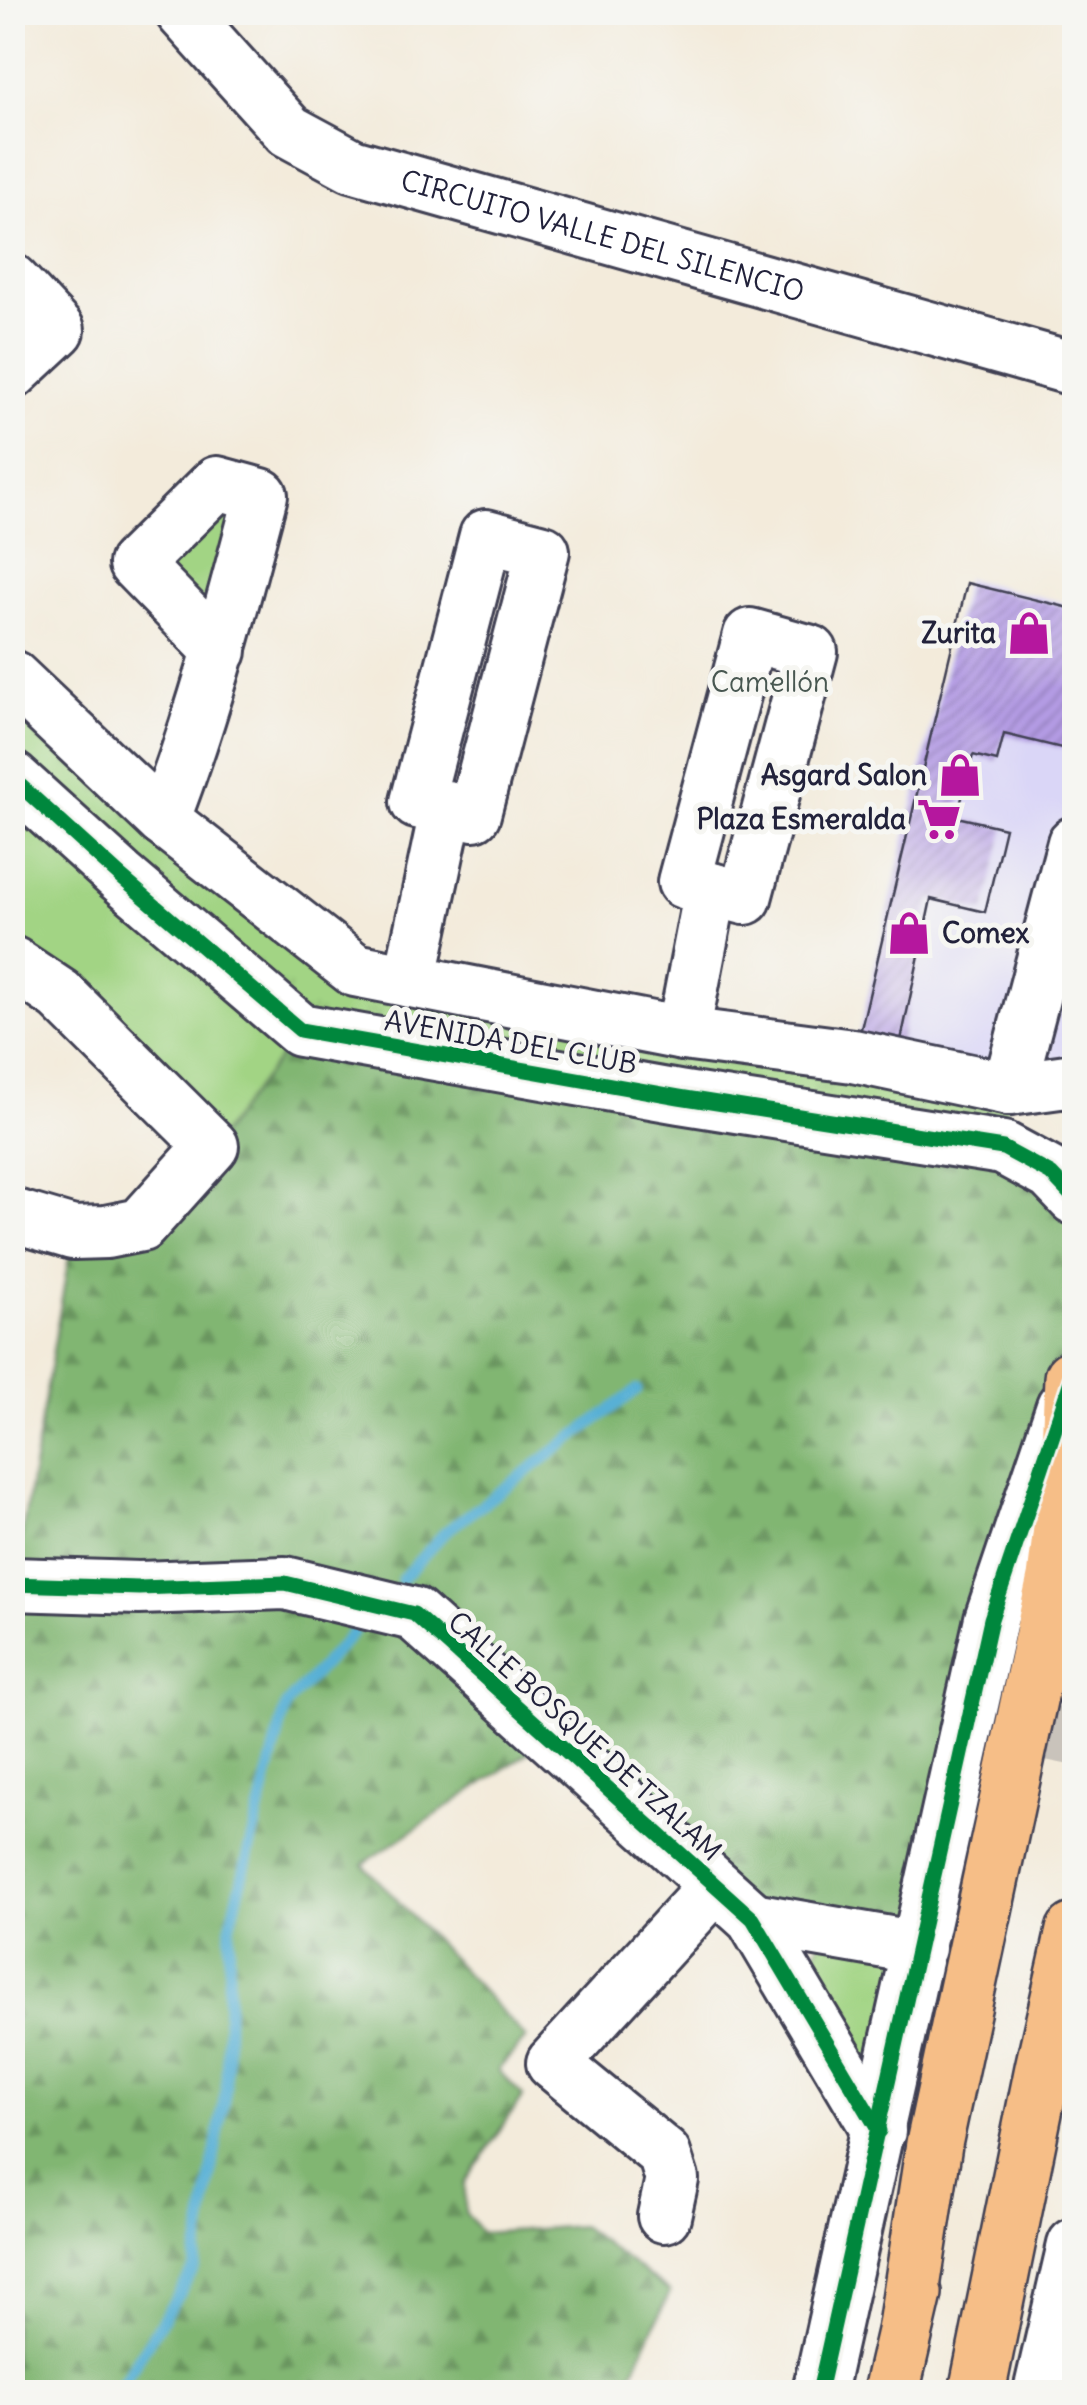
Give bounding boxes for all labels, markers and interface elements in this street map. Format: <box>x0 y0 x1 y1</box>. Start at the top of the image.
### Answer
street label: CIRCUITO VALLE DEL SILENCIO <box>397 162 808 310</box>
shop icon: Zurita <box>1005 609 1053 657</box>
place label: Zurita <box>921 615 996 651</box>
park label: Camellón <box>711 664 829 700</box>
shop icon: Asgard Salon <box>936 751 984 799</box>
place label: Asgard Salon <box>761 757 927 793</box>
supermarket icon: Plaza Esmeralda <box>915 795 963 843</box>
place label: Plaza Esmeralda <box>696 801 906 837</box>
shop icon: Comex <box>885 909 933 957</box>
place label: Comex <box>942 915 1030 951</box>
street label: AVENIDA DEL CLUB <box>382 1002 640 1082</box>
street label: CALLE BOSQUE DE TZALAM <box>441 1603 729 1869</box>

